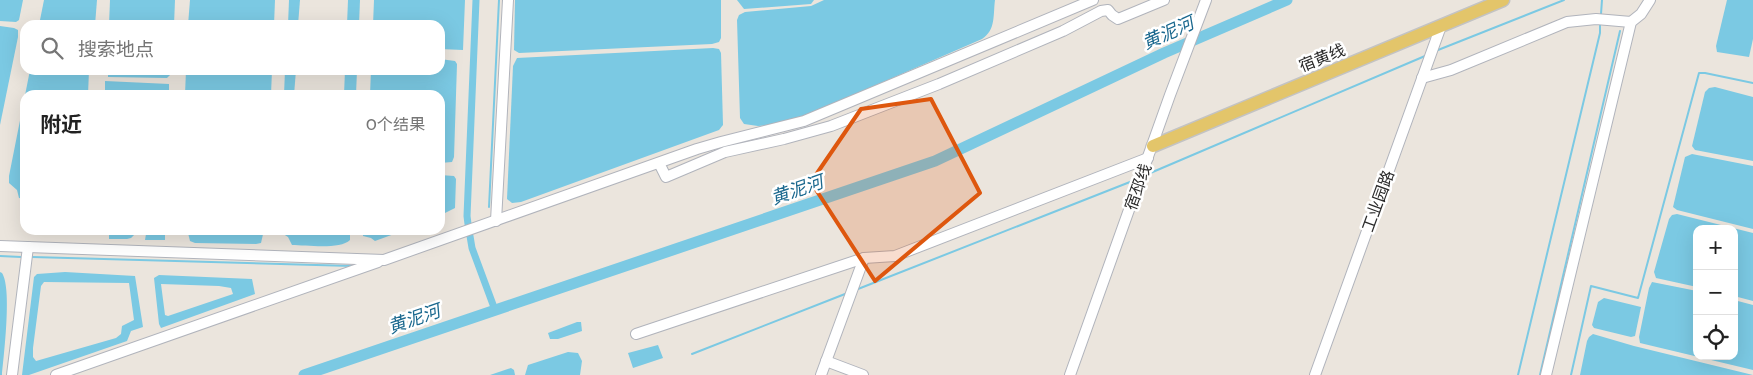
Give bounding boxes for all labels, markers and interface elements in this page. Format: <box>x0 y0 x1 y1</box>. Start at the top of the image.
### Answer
water label: 黄泥河 <box>1139 11 1200 54</box>
search box <box>20 20 445 75</box>
icon: search <box>38 34 66 62</box>
text: 搜索地点 <box>78 38 154 61</box>
street label: 宿黄线 <box>1296 40 1348 76</box>
text: 附近 <box>40 112 82 137</box>
text: 0个结果 <box>366 115 425 134</box>
street label: 宿邳线 <box>1121 161 1155 213</box>
street label: 工业园路 <box>1358 168 1398 234</box>
water label: 黄泥河 <box>768 170 829 209</box>
map controls <box>1693 225 1738 360</box>
button: + <box>1693 225 1738 270</box>
button: − <box>1693 270 1738 315</box>
water label: 黄泥河 <box>385 299 446 338</box>
button: locate <box>1693 315 1738 360</box>

